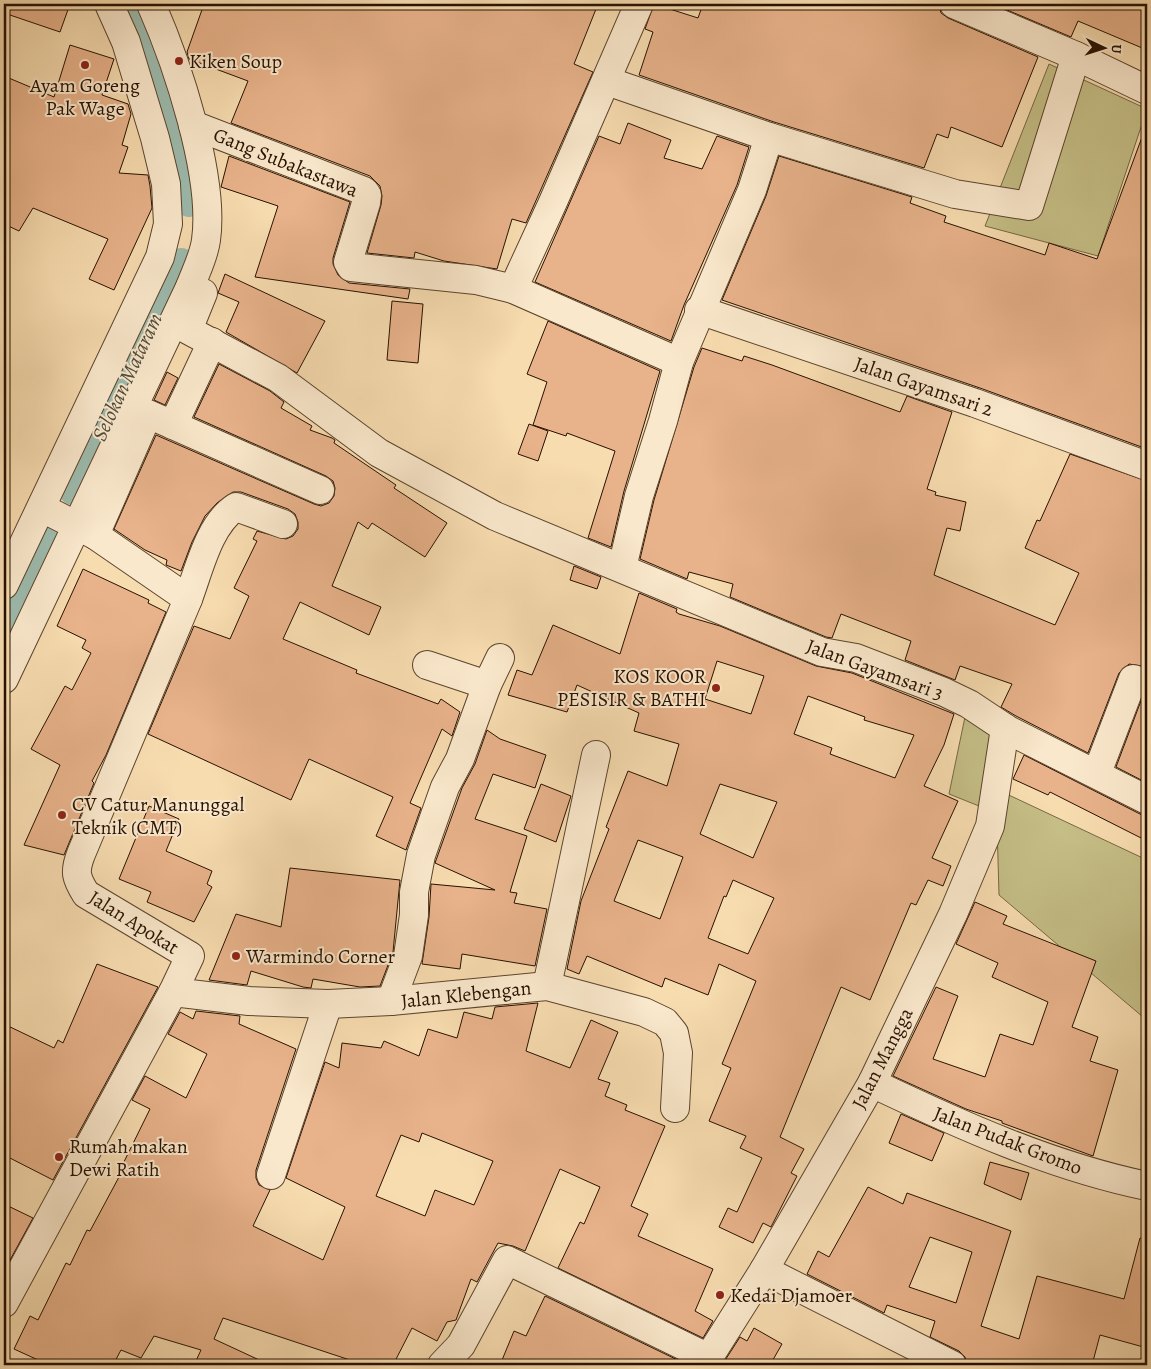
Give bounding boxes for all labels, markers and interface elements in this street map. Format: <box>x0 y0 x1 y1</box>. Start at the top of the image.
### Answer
north arrow <box>1078 22 1128 72</box>
text: U <box>1107 44 1126 54</box>
place label: Kiken Soup <box>189 48 282 75</box>
marker: Kiken Soup <box>173 55 185 67</box>
marker: Ayam Goreng Pak Wage <box>79 59 91 71</box>
place label: Ayam Goreng Pak Wage <box>29 72 140 122</box>
street label: Gang Subakastawa <box>209 121 363 204</box>
water label: Selokan Mataram <box>85 308 169 446</box>
street label: Jalan Gayamsari 2 <box>851 350 997 423</box>
street label: Jalan Gayamsari 3 <box>803 632 947 707</box>
place label: KOS KOOR PESISIR & BATHI <box>557 663 707 713</box>
marker: KOS KOOR PESISIR & BATHI <box>710 682 722 694</box>
place label: CV Catur Manunggal Teknik (CMT) <box>72 791 244 841</box>
marker: CV Catur Manunggal Teknik (CMT) <box>56 809 68 821</box>
street label: Jalan Apokat <box>83 884 184 961</box>
place label: Warmindo Corner <box>245 943 396 970</box>
marker: Warmindo Corner <box>230 950 242 962</box>
street label: Jalan Klebengan <box>400 974 533 1015</box>
street label: Jalan Mangga <box>845 1002 920 1114</box>
street label: Jalan Pudak Gromo <box>930 1100 1086 1181</box>
place label: Rumah makan Dewi Ratih <box>69 1133 188 1183</box>
marker: Rumah makan Dewi Ratih <box>53 1151 65 1163</box>
place label: Kedai Djamoer <box>730 1282 853 1309</box>
marker: Kedai Djamoer <box>714 1289 726 1301</box>

